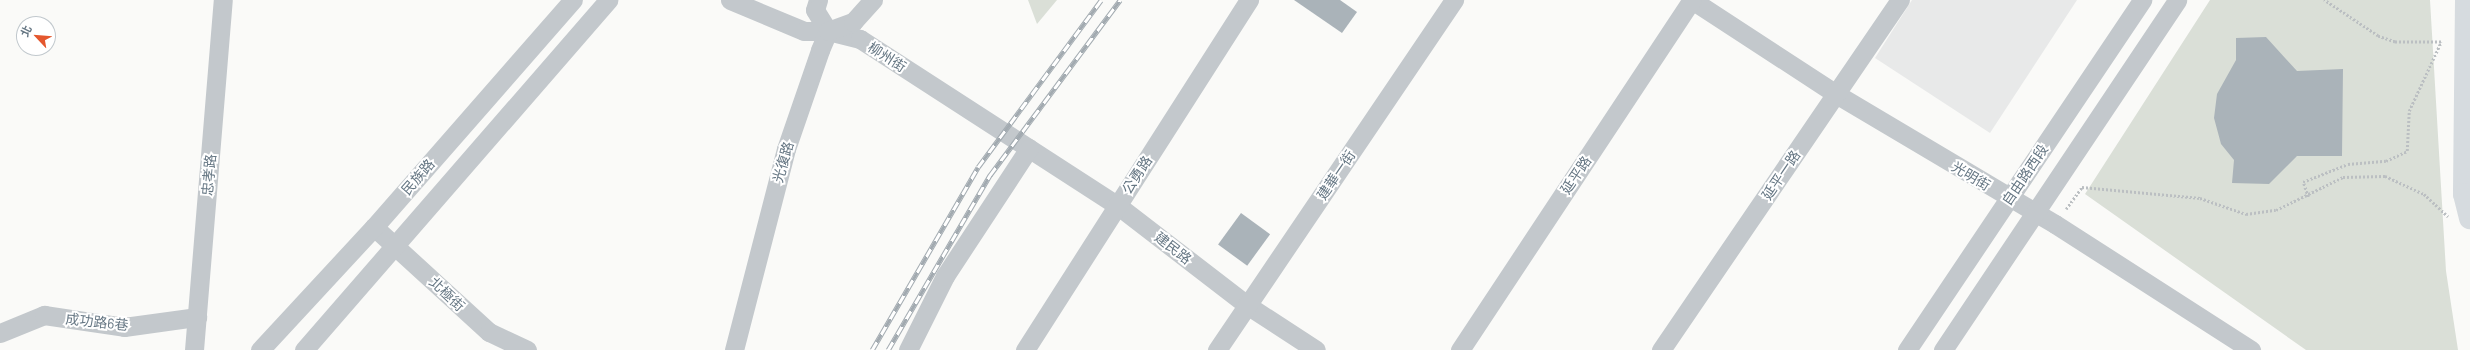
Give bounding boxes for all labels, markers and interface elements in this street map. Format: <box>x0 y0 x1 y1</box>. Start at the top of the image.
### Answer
north arrow <box>16 16 56 56</box>
text: 北 <box>17 23 34 39</box>
street label: 柳州街 <box>865 39 909 75</box>
street label: 光復路 <box>769 139 797 185</box>
street label: 自由路西段 <box>1998 141 2052 209</box>
street label: 建華一街 <box>1313 147 1359 203</box>
street label: 延平一路 <box>1758 147 1804 203</box>
street label: 忠孝路 <box>199 153 219 197</box>
street label: 公勇路 <box>1119 153 1155 197</box>
street label: 延平路 <box>1557 153 1595 197</box>
street label: 民族路 <box>398 156 438 198</box>
street label: 光明街 <box>1949 158 1993 194</box>
street label: 建民路 <box>1151 228 1195 268</box>
street label: 北極街 <box>426 274 468 314</box>
street label: 成功路6巷 <box>65 310 129 334</box>

